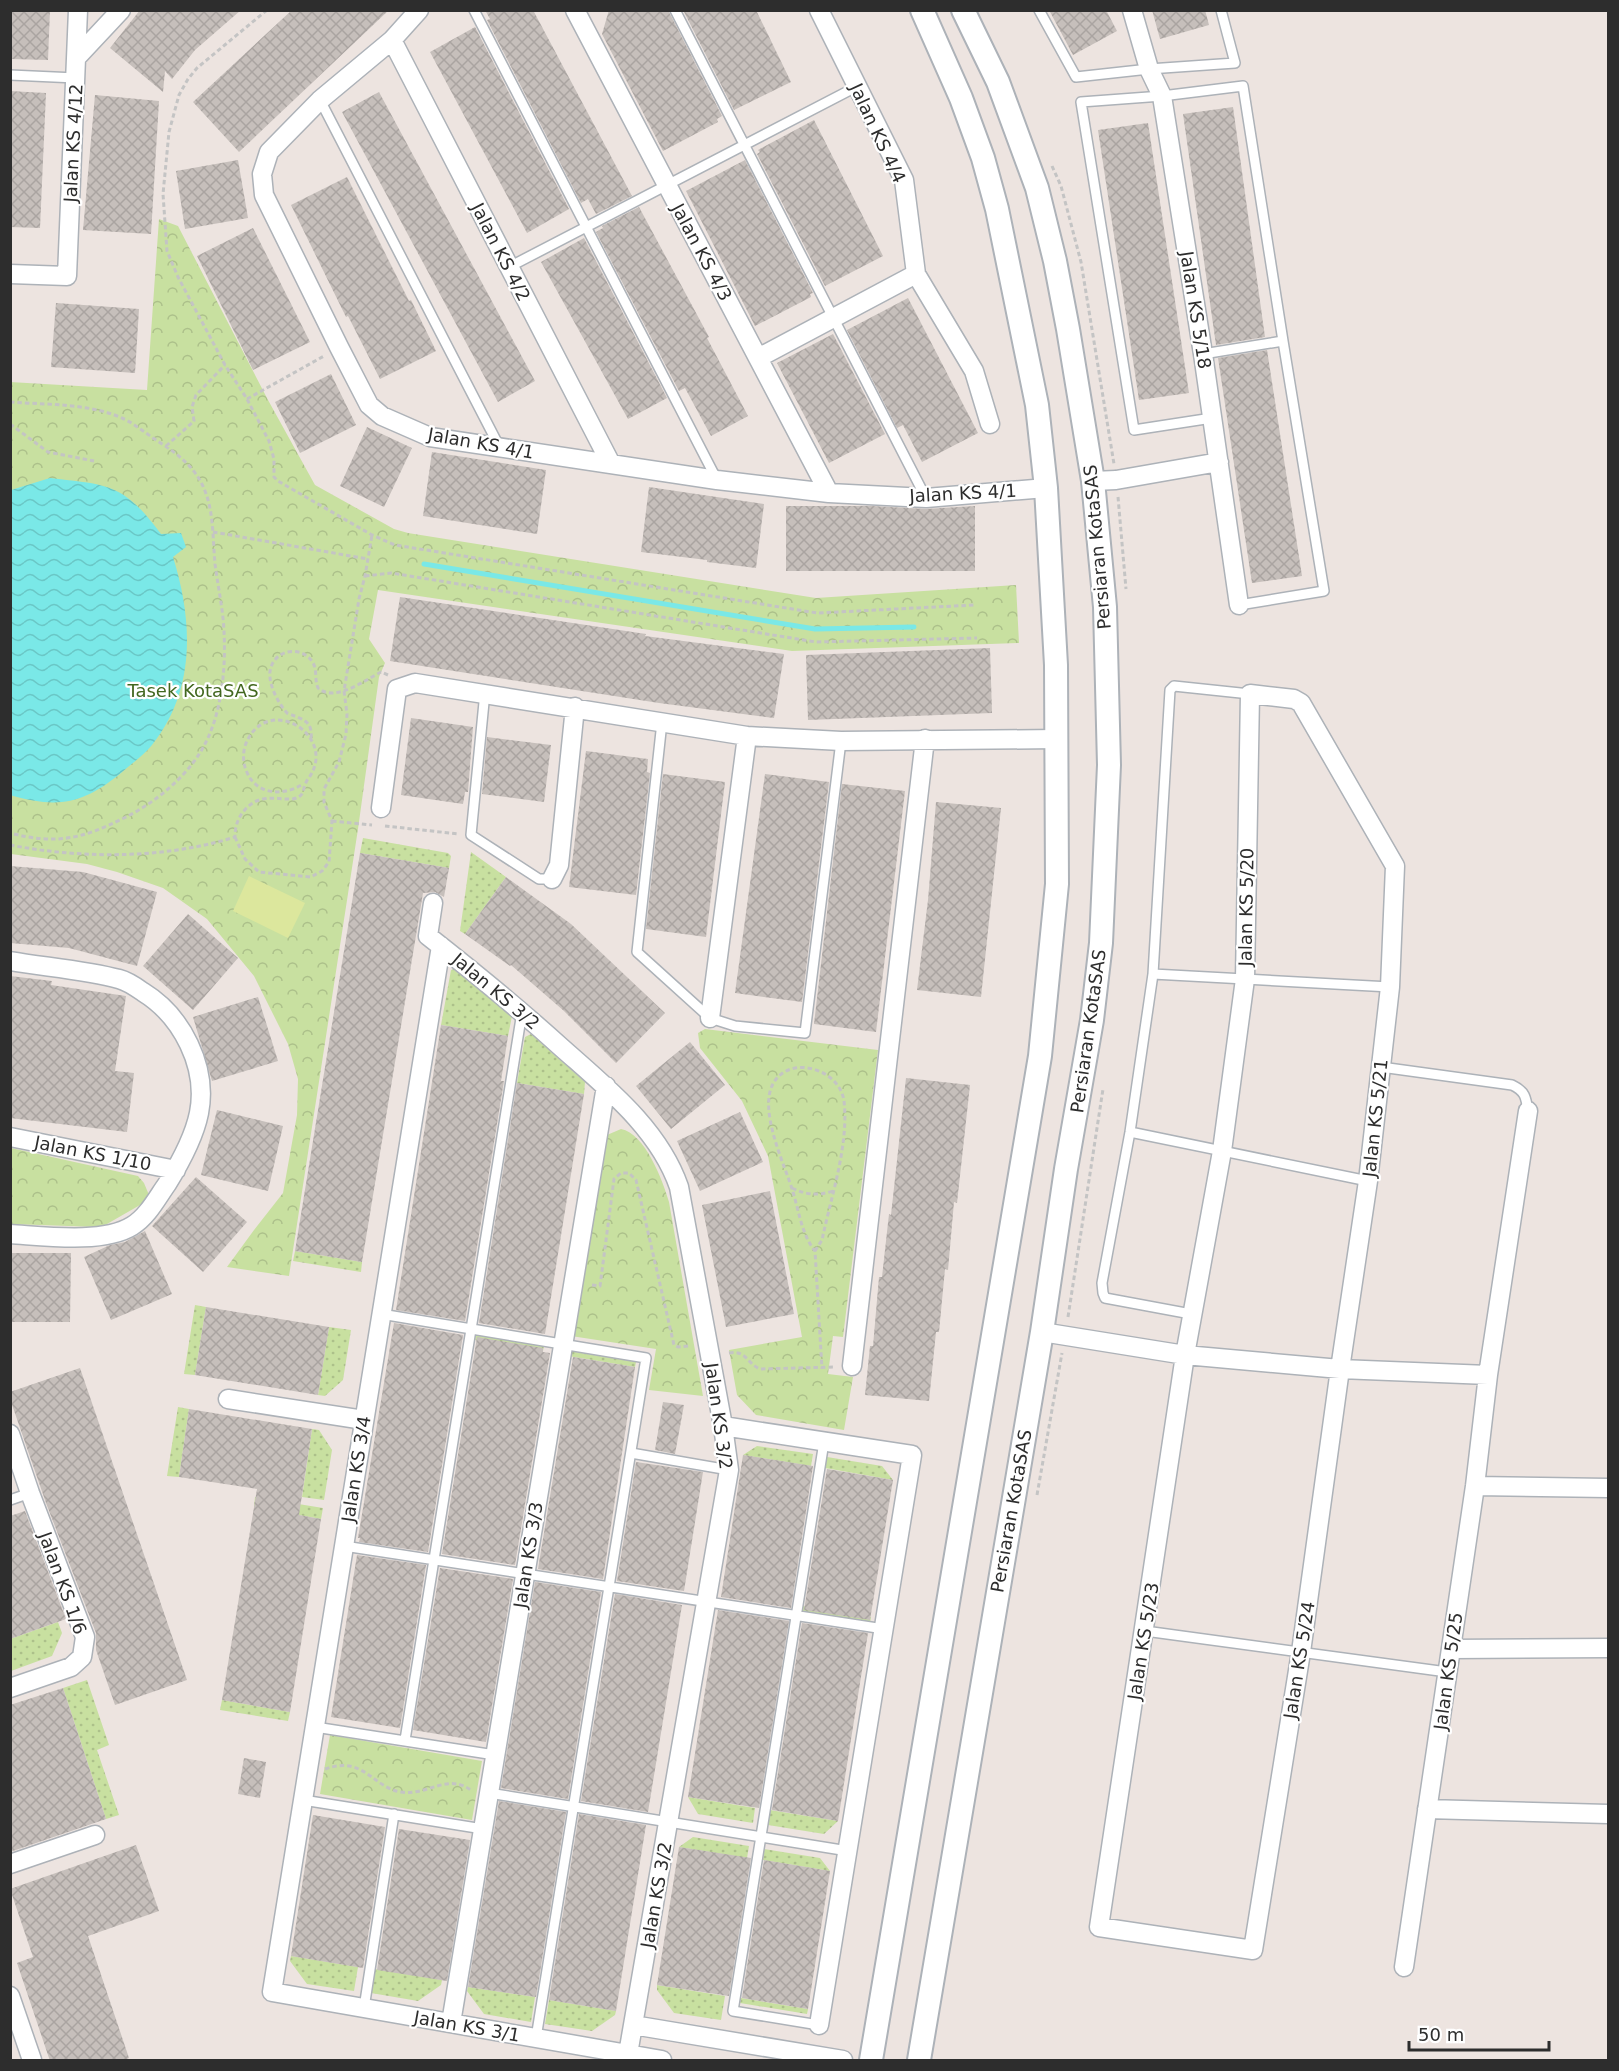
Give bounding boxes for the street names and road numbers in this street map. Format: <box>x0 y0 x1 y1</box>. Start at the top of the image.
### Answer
street label: Jalan KS 4/4 <box>845 79 910 186</box>
street label: Jalan KS 4/12 <box>59 83 87 204</box>
street label: Jalan KS 4/2 <box>467 198 535 305</box>
street label: Jalan KS 4/3 <box>667 199 736 304</box>
street label: Jalan KS 5/18 <box>1176 249 1216 370</box>
street label: Jalan KS 4/1 <box>425 423 536 463</box>
street label: Persiaran KotaSAS <box>1079 464 1115 630</box>
street label: Jalan KS 4/1 <box>908 480 1017 506</box>
street label: Jalan KS 5/20 <box>1234 847 1258 968</box>
street label: Jalan KS 3/2 <box>447 948 544 1034</box>
street label: Persiaran KotaSAS <box>1066 948 1110 1114</box>
street label: Jalan KS 5/21 <box>1358 1058 1392 1179</box>
street label: Jalan KS 1/10 <box>32 1131 153 1175</box>
street label: Jalan KS 3/2 <box>701 1360 737 1471</box>
street label: Jalan KS 3/4 <box>337 1414 375 1525</box>
street label: Persiaran KotaSAS <box>986 1428 1036 1594</box>
street label: Jalan KS 3/3 <box>509 1500 547 1611</box>
street label: Jalan KS 1/6 <box>34 1528 91 1637</box>
street label: Jalan KS 5/23 <box>1123 1581 1163 1702</box>
street label: Jalan KS 5/24 <box>1279 1600 1319 1721</box>
street label: Jalan KS 5/25 <box>1429 1611 1467 1732</box>
street label: Jalan KS 3/2 <box>636 1840 676 1951</box>
street label: Jalan KS 3/1 <box>411 2006 522 2046</box>

